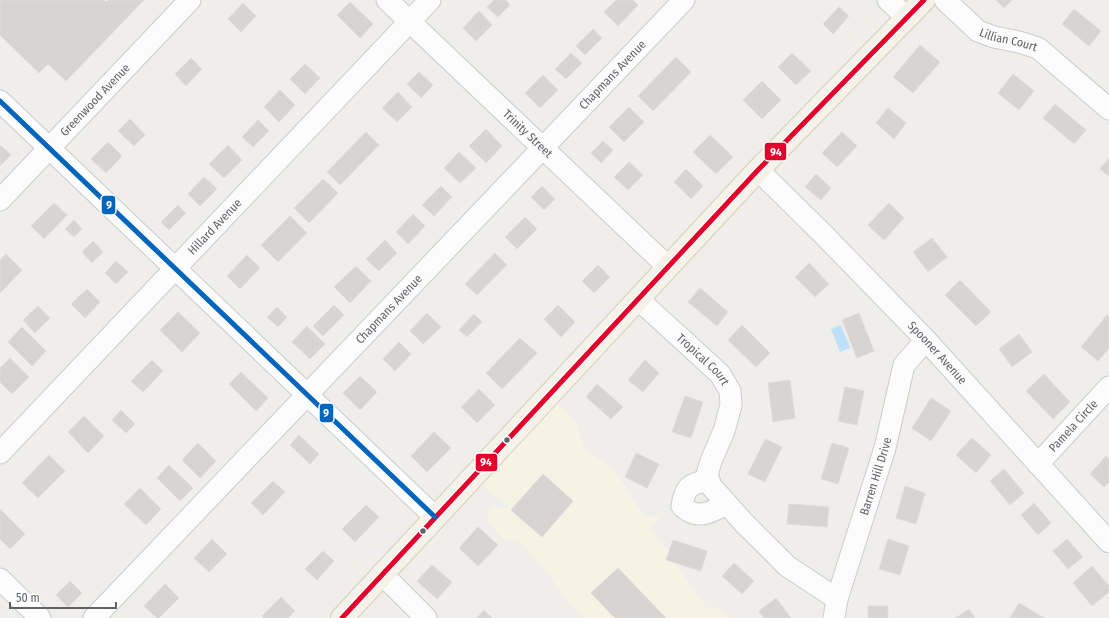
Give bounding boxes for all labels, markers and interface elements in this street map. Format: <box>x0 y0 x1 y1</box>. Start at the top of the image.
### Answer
street label: Lillian Court <box>977 25 1039 54</box>
street label: Chapmans Avenue <box>576 37 649 112</box>
street label: Greenwood Avenue <box>57 61 133 139</box>
street label: Trinity Street <box>500 107 555 161</box>
line badge: 94 <box>764 142 787 161</box>
text: 94 <box>770 146 782 159</box>
line badge: 9 <box>101 195 116 215</box>
street label: Hillard Avenue <box>185 196 245 258</box>
text: 9 <box>106 199 112 212</box>
street label: Chapmans Avenue <box>353 272 425 347</box>
street label: Spooner Avenue <box>905 318 970 387</box>
street label: Tropical Court <box>674 331 732 388</box>
street label: Pamela Circle <box>1046 397 1101 455</box>
line badge: 9 <box>319 403 334 423</box>
text: 9 <box>323 407 329 420</box>
unlabelled marker <box>502 435 512 445</box>
street label: Barren Hill Drive <box>857 436 894 517</box>
line badge: 94 <box>475 453 498 472</box>
text: 94 <box>480 456 492 469</box>
unlabelled marker <box>418 526 428 536</box>
scale bar <box>10 584 116 610</box>
text: 50 m <box>16 591 40 605</box>

